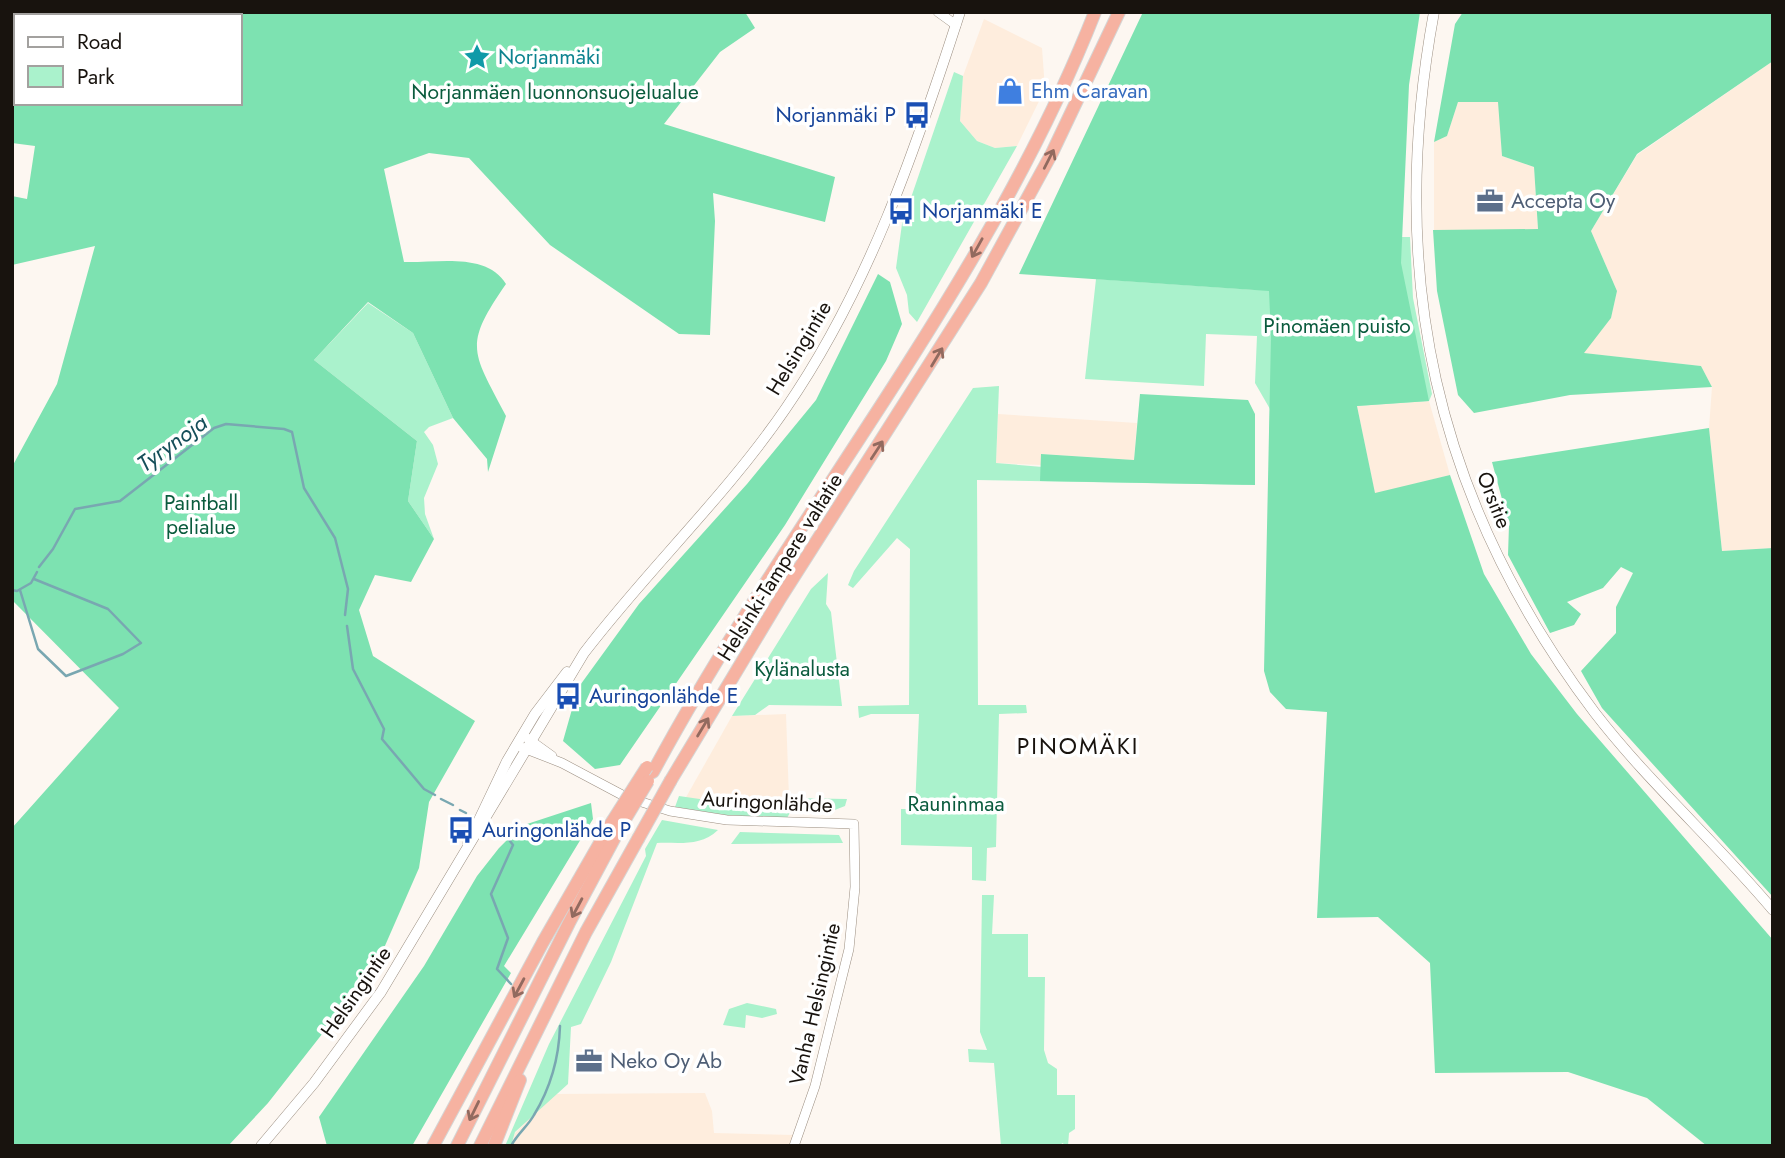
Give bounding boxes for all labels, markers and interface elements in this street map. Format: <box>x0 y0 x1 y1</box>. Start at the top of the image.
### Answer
legend <box>14 14 242 105</box>
text: Road <box>77 27 122 57</box>
place icon: Norjanmäki <box>462 42 492 72</box>
place label: Norjanmäki <box>498 42 601 72</box>
text: Park <box>77 62 115 92</box>
shop icon: Ehm Caravan <box>995 76 1025 106</box>
place label: Ehm Caravan <box>1031 76 1148 106</box>
park label: Norjanmäen luonnonsuojelualue <box>411 77 699 107</box>
place label: Norjanmäki P <box>776 100 896 130</box>
bus stop icon: Norjanmäki P <box>902 100 932 130</box>
one-way arrow <box>1043 149 1056 170</box>
office icon: Accepta Oy <box>1475 186 1505 216</box>
place label: Accepta Oy <box>1511 186 1616 216</box>
bus stop icon: Norjanmäki E <box>886 196 916 226</box>
place label: Norjanmäki E <box>922 196 1042 226</box>
one-way arrow <box>970 238 984 258</box>
street label: Helsingintie <box>759 295 839 401</box>
park label: Pinomäen puisto <box>1263 311 1411 341</box>
one-way arrow <box>930 347 944 367</box>
water label: Tyrynoja <box>130 406 215 480</box>
one-way arrow <box>870 441 884 460</box>
street label: Helsinki-Tampere valtatie <box>710 467 850 667</box>
street label: Orsitie <box>1469 467 1519 533</box>
park label: Paintball pelialue <box>164 488 238 542</box>
park label: Kylänalusta <box>754 654 850 684</box>
bus stop icon: Auringonlähde E <box>553 681 583 711</box>
place label: Auringonlähde E <box>589 681 738 711</box>
one-way arrow <box>697 717 711 737</box>
district label: PINOMÄKI <box>1017 729 1139 763</box>
street label: Auringonlähde <box>701 784 834 820</box>
park label: Rauninmaa <box>908 789 1004 819</box>
bus stop icon: Auringonlähde P <box>446 815 476 845</box>
place label: Auringonlähde P <box>482 815 631 845</box>
one-way arrow <box>569 897 583 918</box>
street label: Vanha Helsingintie <box>782 920 848 1088</box>
street label: Helsingintie <box>313 940 399 1044</box>
one-way arrow <box>511 977 525 998</box>
office icon: Neko Oy Ab <box>574 1046 604 1076</box>
place label: Neko Oy Ab <box>610 1046 722 1076</box>
one-way arrow <box>467 1100 481 1121</box>

